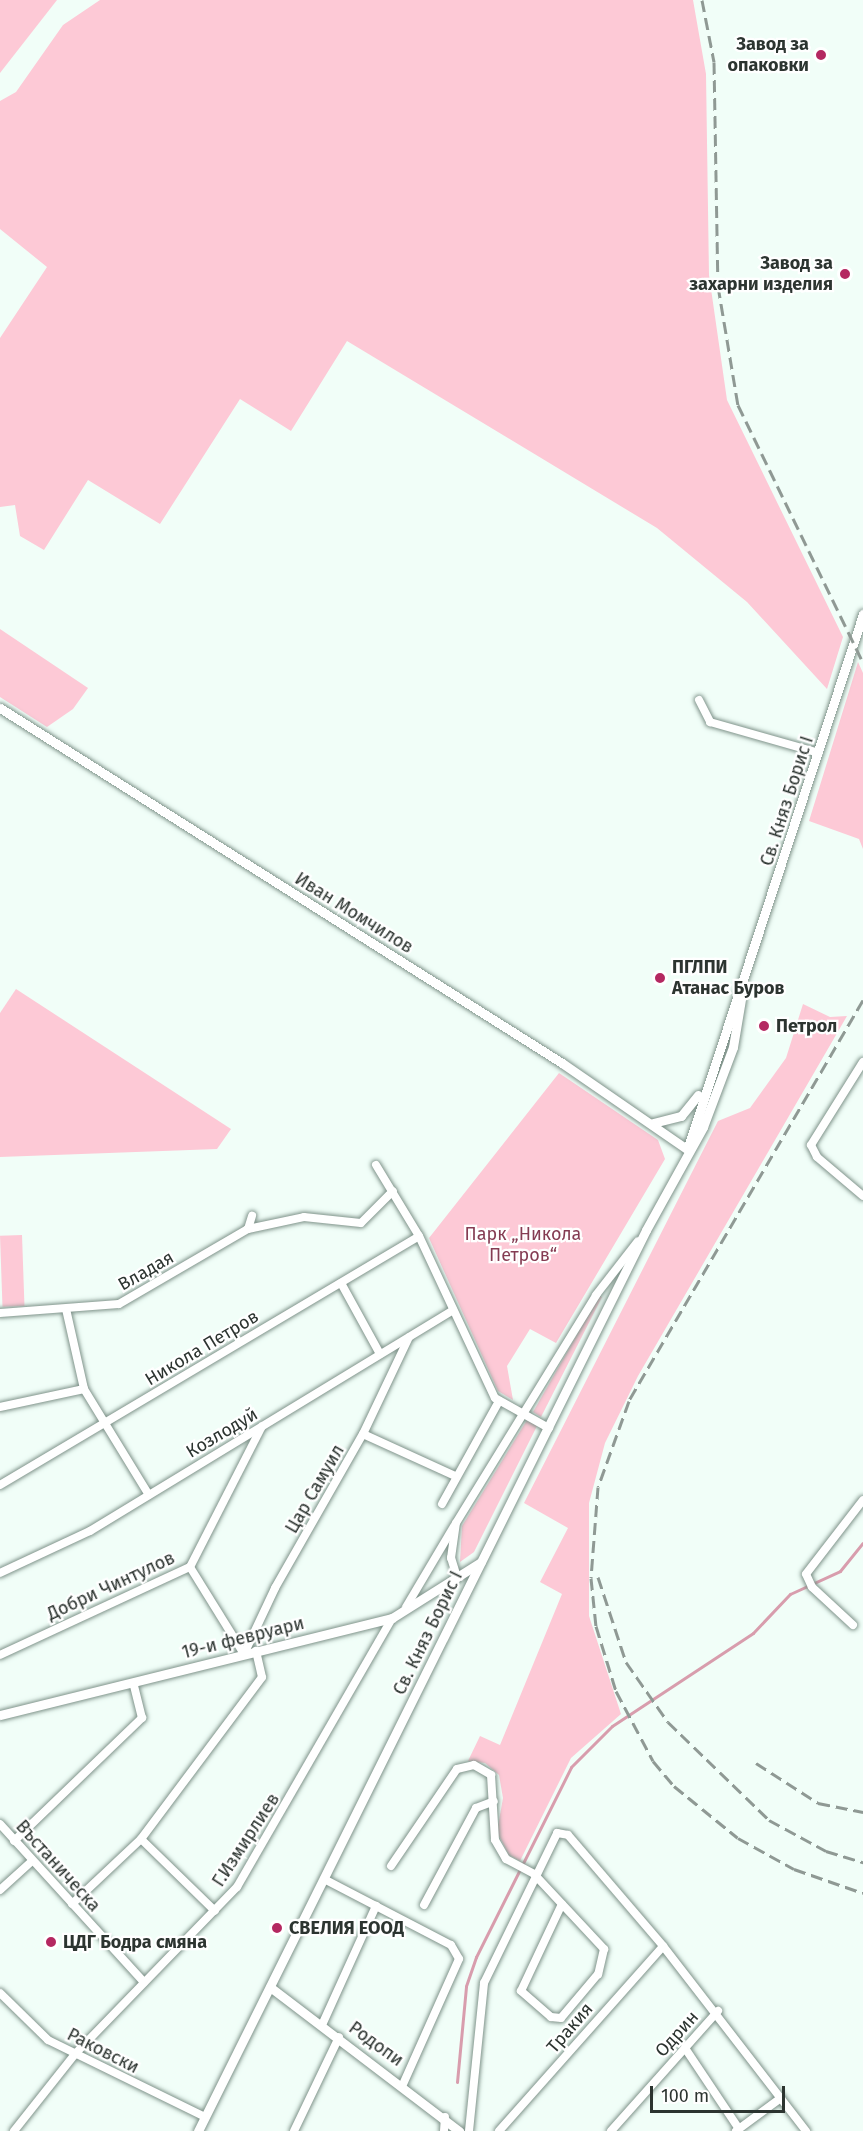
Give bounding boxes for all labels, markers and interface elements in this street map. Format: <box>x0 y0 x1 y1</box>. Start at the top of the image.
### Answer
place label: Завод за опаковки <box>727 34 809 76</box>
marker: Завод за опаковки <box>814 48 828 62</box>
place label: Завод за захарни изделия <box>689 253 833 296</box>
marker: Завод за захарни изделия <box>838 267 852 281</box>
street label: Св. Княз Борис I <box>756 733 818 869</box>
street label: Иван Момчилов <box>291 868 417 958</box>
place label: ПГЛПИ Атанас Буров <box>672 957 785 1000</box>
marker: ПГЛПИ Атанас Буров <box>653 971 667 985</box>
place label: Петрол <box>776 1015 837 1037</box>
marker: Петрол <box>757 1019 771 1033</box>
park label: Парк „Никола Петров“ <box>465 1224 581 1266</box>
street label: Владая <box>114 1246 178 1296</box>
street label: Никола Петров <box>141 1306 263 1390</box>
street label: Козлодуй <box>182 1403 262 1463</box>
street label: Цар Самуил <box>281 1441 349 1537</box>
street label: Добри Чинтулов <box>44 1547 178 1625</box>
street label: Св. Княз Борис I <box>389 1568 467 1698</box>
street label: 19-и февруари <box>180 1612 306 1664</box>
street label: Г.Измирлиев <box>208 1789 284 1891</box>
street label: Въстаническа <box>11 1816 105 1916</box>
place label: СВЕЛИЯ ЕООД <box>289 1917 404 1939</box>
marker: СВЕЛИЯ ЕООД <box>270 1921 284 1935</box>
place label: ЦДГ Бодра смяна <box>63 1931 207 1953</box>
marker: ЦДГ Бодра смяна <box>44 1935 58 1949</box>
street label: Тракия <box>542 1998 598 2058</box>
street label: Одрин <box>651 2007 703 2061</box>
street label: Родопи <box>344 2017 408 2071</box>
street label: Раковски <box>63 2024 143 2078</box>
scale bar <box>653 2074 788 2112</box>
text: 100 m <box>661 2085 709 2107</box>

